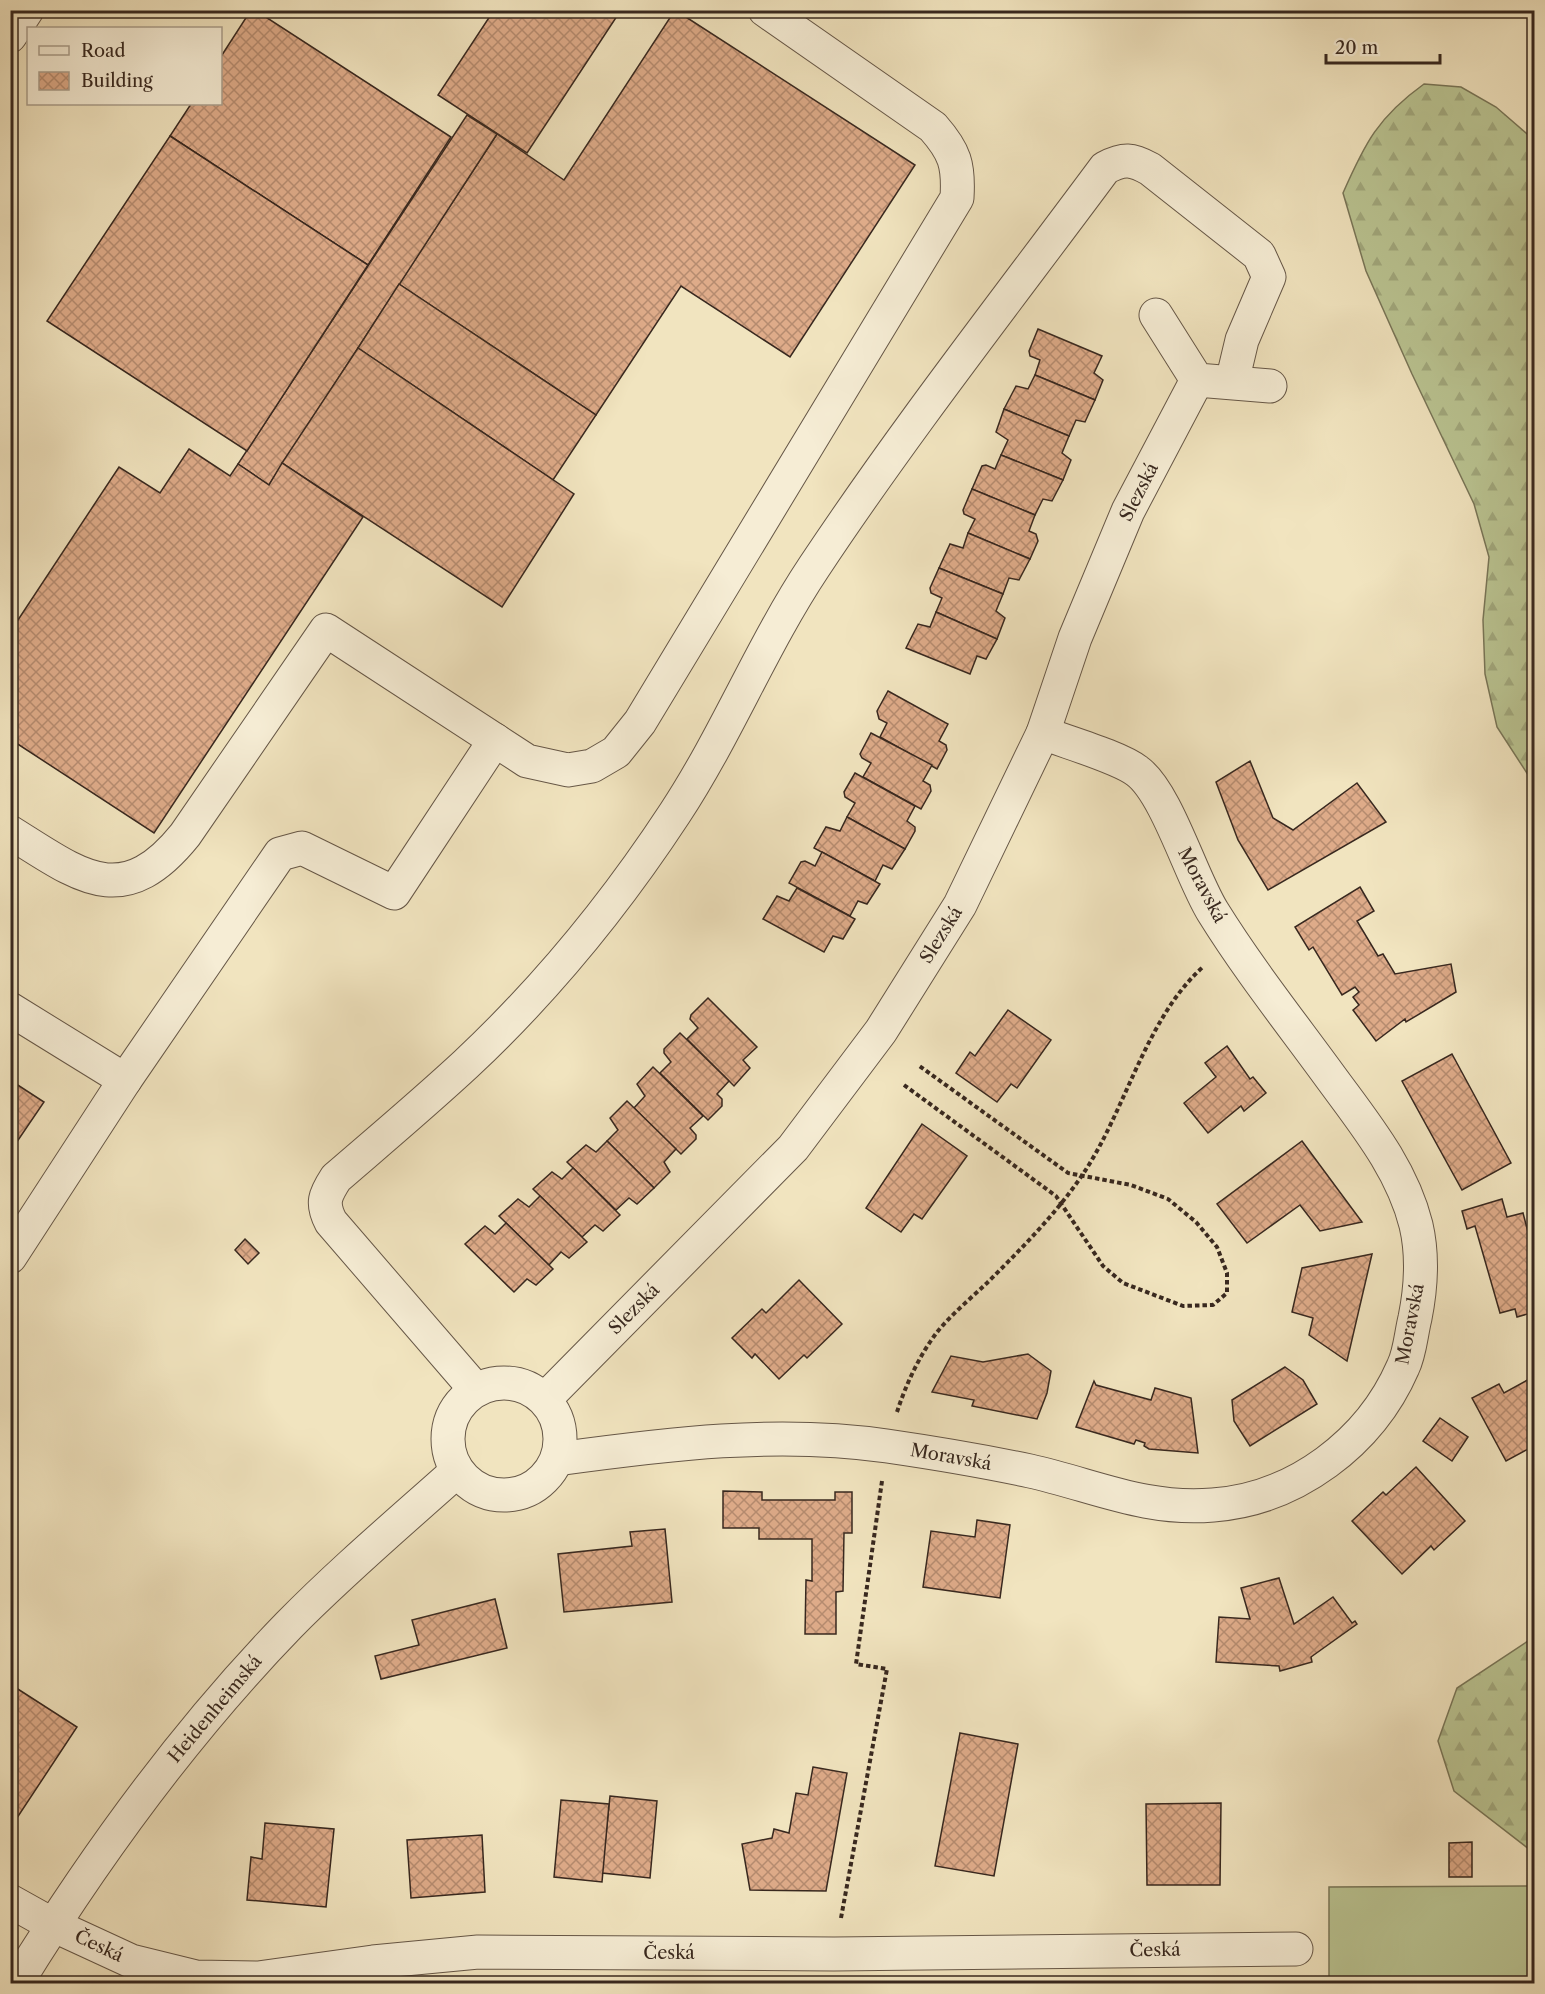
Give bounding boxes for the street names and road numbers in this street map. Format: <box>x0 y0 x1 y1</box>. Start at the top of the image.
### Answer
street label: Slezská <box>1115 459 1163 525</box>
street label: Moravská <box>1173 844 1231 927</box>
street label: Slezská <box>915 902 967 967</box>
street label: Slezská <box>604 1279 664 1339</box>
street label: Moravská <box>1391 1281 1429 1366</box>
street label: Moravská <box>909 1439 994 1475</box>
street label: Heidenheimská <box>164 1650 267 1767</box>
street label: Česká <box>71 1923 128 1967</box>
street label: Česká <box>1129 1937 1181 1961</box>
street label: Česká <box>643 1940 695 1964</box>

